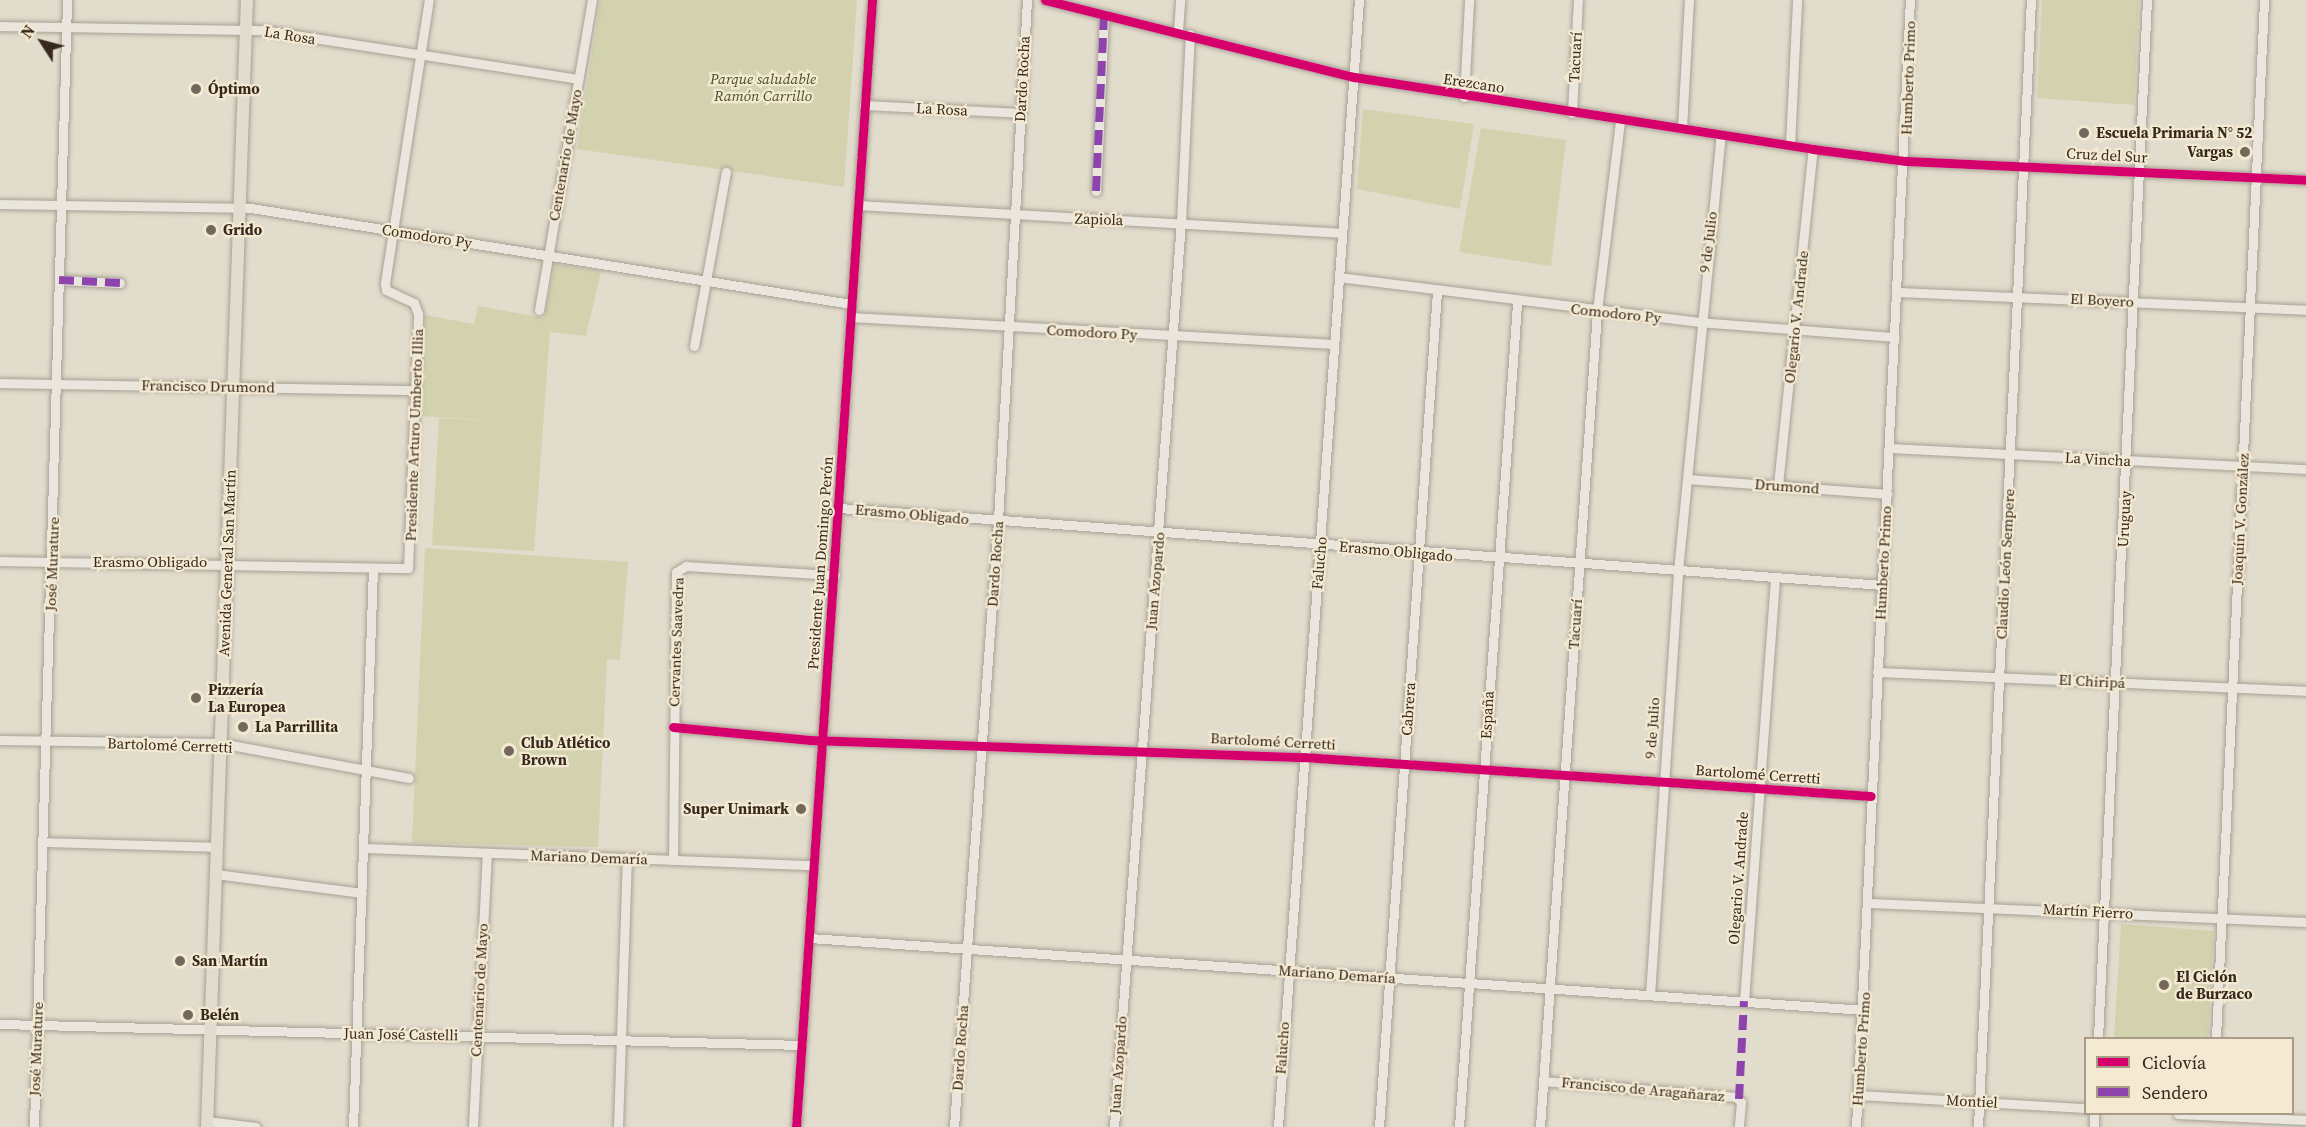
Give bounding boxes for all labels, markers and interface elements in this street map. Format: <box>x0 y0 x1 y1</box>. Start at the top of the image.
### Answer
north arrow <box>12 12 72 72</box>
text: N <box>15 20 40 43</box>
street label: Humberto Primo <box>1897 20 1919 136</box>
street label: La Rosa <box>263 22 317 48</box>
street label: Tacuarí <box>1565 31 1585 83</box>
street label: Dardo Rocha <box>1011 35 1033 123</box>
park label: Parque saludable Ramón Carrillo <box>710 69 816 104</box>
street label: Erezcano <box>1442 69 1506 97</box>
place label: Óptimo <box>208 80 260 98</box>
marker: Óptimo <box>189 82 203 96</box>
street label: Centenario de Mayo <box>545 88 585 222</box>
street label: La Rosa <box>916 99 968 119</box>
place label: Escuela Primaria N° 52 <box>2096 124 2252 142</box>
marker: Escuela Primaria N° 52 <box>2077 126 2091 140</box>
place label: Vargas <box>2187 143 2233 161</box>
street label: Cruz del Sur <box>2066 144 2148 166</box>
marker: Vargas <box>2238 145 2252 159</box>
street label: Zapiola <box>1074 209 1124 229</box>
street label: 9 de Julio <box>1695 210 1721 274</box>
street label: Comodoro Py <box>381 220 473 252</box>
place label: Grido <box>223 221 262 239</box>
marker: Grido <box>204 223 218 237</box>
street label: Olegario V. Andrade <box>1780 250 1812 384</box>
street label: El Boyero <box>2070 289 2134 311</box>
street label: Comodoro Py <box>1570 299 1662 327</box>
street label: Comodoro Py <box>1046 321 1138 343</box>
street label: Presidente Arturo Umberto Illia <box>401 328 427 542</box>
street label: Francisco Drumond <box>141 376 275 396</box>
street label: La Vincha <box>2064 448 2132 470</box>
street label: Joaquín V. González <box>2228 452 2252 586</box>
street label: Presidente Juan Domingo Perón <box>804 456 836 670</box>
street label: Avenida General San Martín <box>215 469 239 657</box>
street label: Drumond <box>1754 475 1820 497</box>
street label: Claudio León Sempere <box>1992 488 2018 640</box>
street label: Uruguay <box>2114 490 2134 548</box>
street label: Erasmo Obligado <box>854 500 970 528</box>
street label: Humberto Primo <box>1871 505 1895 621</box>
street label: José Murature <box>41 516 63 612</box>
street label: Dardo Rocha <box>983 520 1007 608</box>
street label: Juan Azopardo <box>1142 531 1168 631</box>
street label: Falucho <box>1308 536 1330 590</box>
street label: Erasmo Obligado <box>1338 537 1454 565</box>
street label: Erasmo Obligado <box>93 553 207 571</box>
street label: Cervantes Saavedra <box>665 577 687 707</box>
street label: Tacuarí <box>1564 598 1586 650</box>
street label: El Chiripá <box>2058 670 2126 692</box>
place label: Pizzería La Europea <box>208 680 286 715</box>
street label: Cabrera <box>1397 682 1419 736</box>
street label: España <box>1477 690 1497 740</box>
marker: Pizzería La Europea <box>189 691 203 705</box>
street label: 9 de Julio <box>1641 697 1663 759</box>
place label: La Parrillita <box>255 718 338 736</box>
marker: La Parrillita <box>236 720 250 734</box>
street label: Bartolomé Cerretti <box>1210 729 1336 753</box>
place label: Club Atlético Brown <box>521 733 611 768</box>
street label: Bartolomé Cerretti <box>107 734 233 756</box>
marker: Club Atlético Brown <box>502 744 516 758</box>
street label: Bartolomé Cerretti <box>1695 761 1821 787</box>
place label: Super Unimark <box>683 800 789 818</box>
marker: Super Unimark <box>794 802 808 816</box>
street label: Olegario V. Andrade <box>1724 811 1752 945</box>
street label: Mariano Demaría <box>530 846 648 868</box>
street label: Martín Fierro <box>2042 900 2134 922</box>
street label: Centenario de Mayo <box>467 923 491 1057</box>
place label: San Martín <box>192 952 268 970</box>
marker: San Martín <box>173 954 187 968</box>
street label: Mariano Demaría <box>1278 961 1396 987</box>
place label: El Ciclón de Burzaco <box>2176 967 2253 1002</box>
marker: El Ciclón de Burzaco <box>2157 978 2171 992</box>
street label: Humberto Primo <box>1848 991 1874 1107</box>
street label: José Murature <box>25 1001 47 1097</box>
street label: Dardo Rocha <box>948 1004 972 1092</box>
place label: Belén <box>200 1006 239 1024</box>
marker: Belén <box>181 1008 195 1022</box>
street label: Juan Azopardo <box>1106 1015 1130 1115</box>
street label: Falucho <box>1271 1021 1293 1075</box>
street label: Juan José Castelli <box>344 1024 458 1044</box>
legend <box>2084 1037 2294 1115</box>
text: Ciclovía <box>2142 1050 2206 1075</box>
street label: Francisco de Aragañaraz <box>1560 1073 1726 1105</box>
text: Sendero <box>2142 1080 2208 1105</box>
street label: Montiel <box>1946 1091 1998 1111</box>

